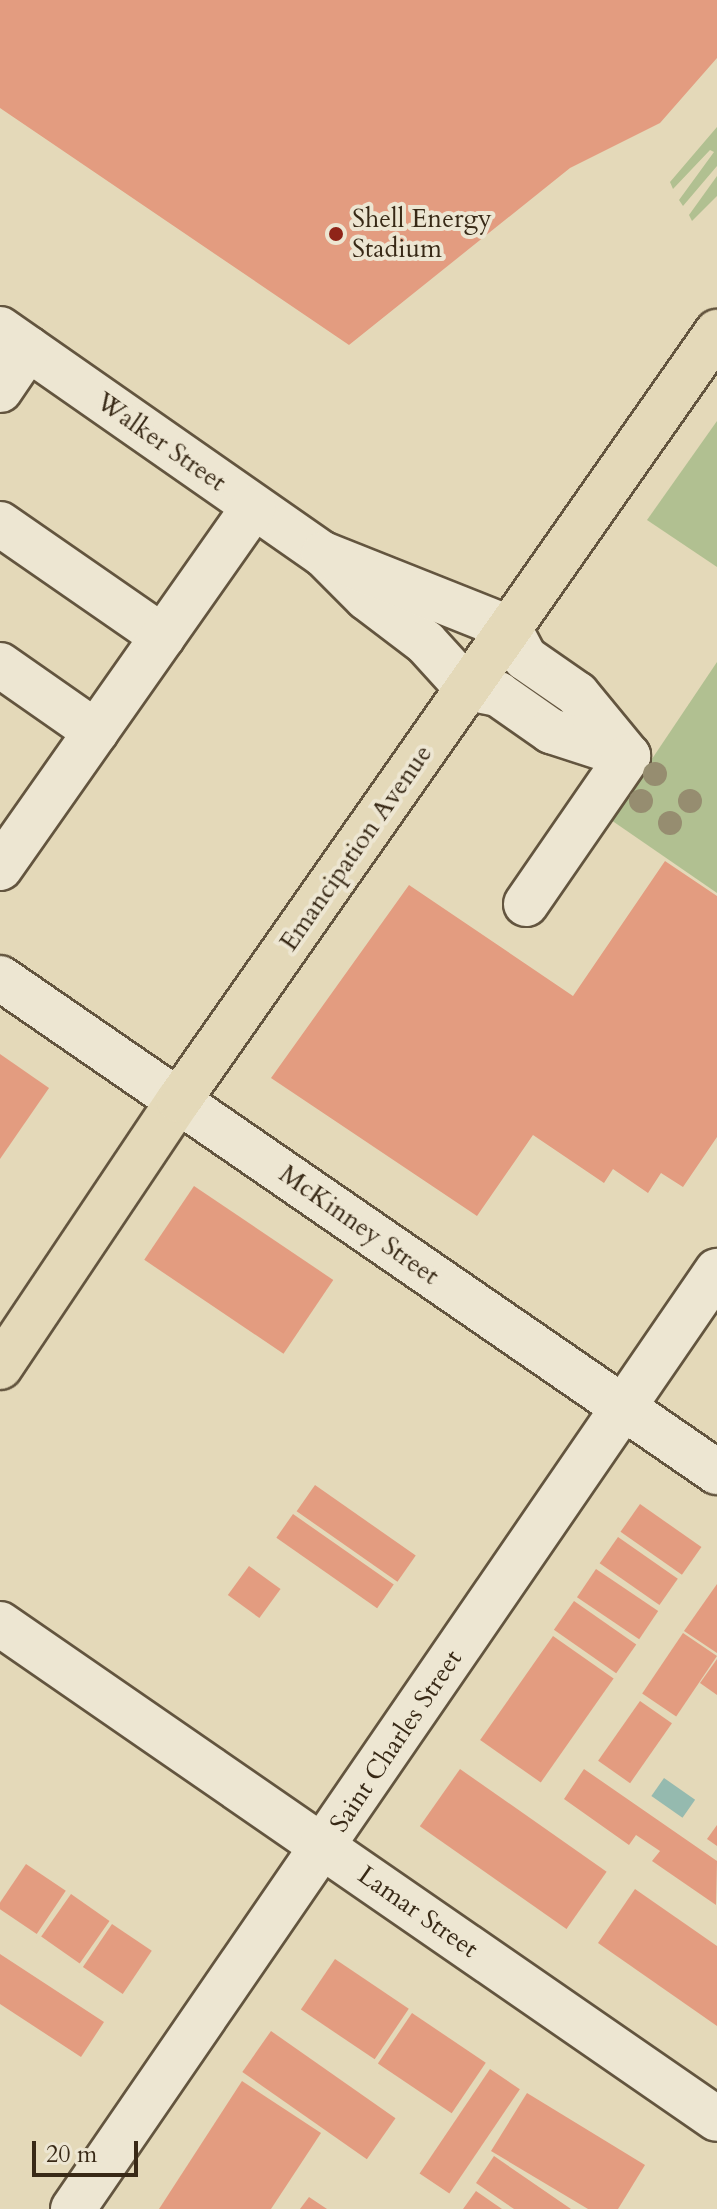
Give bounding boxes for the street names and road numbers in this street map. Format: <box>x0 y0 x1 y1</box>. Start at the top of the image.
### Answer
street label: Walker Street <box>90 386 232 498</box>
street label: Emancipation Avenue <box>273 739 439 957</box>
street label: McKinney Street <box>273 1158 445 1292</box>
street label: Saint Charles Street <box>323 1644 469 1838</box>
street label: Lamar Street <box>352 1859 484 1965</box>

